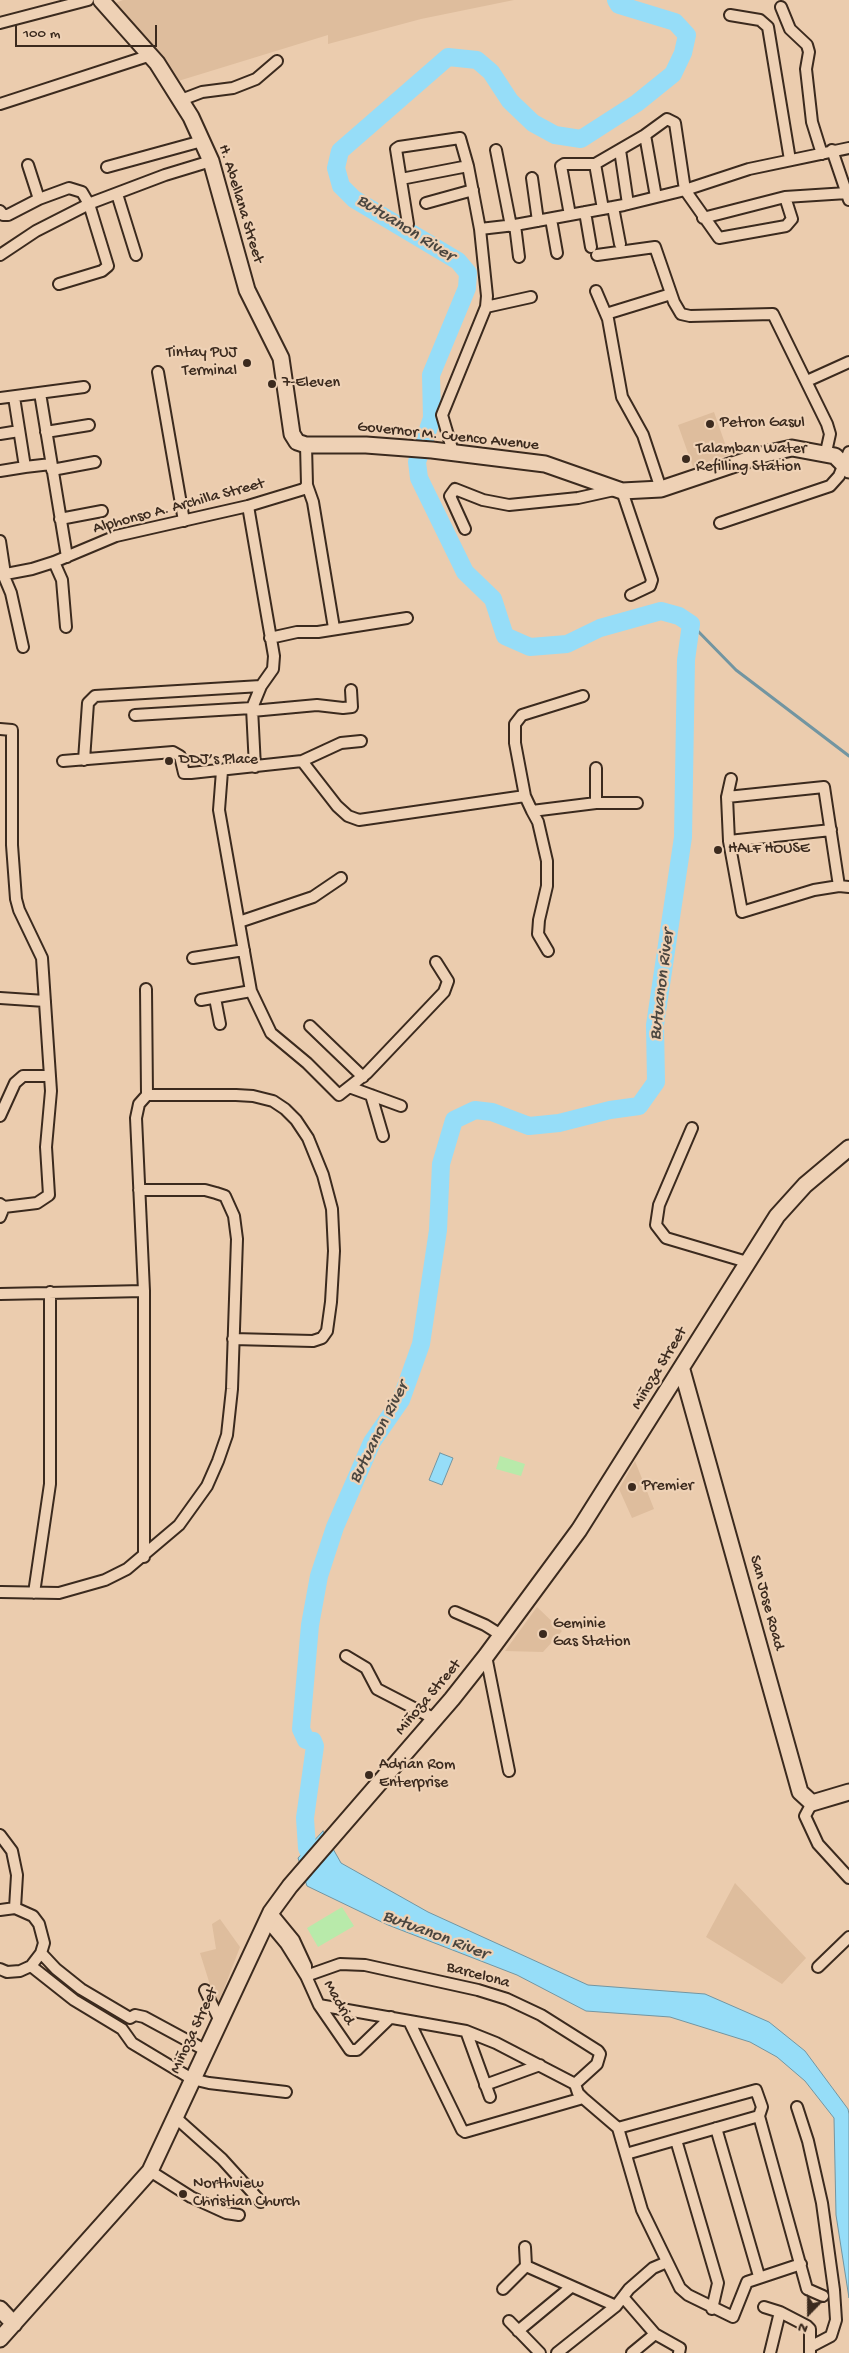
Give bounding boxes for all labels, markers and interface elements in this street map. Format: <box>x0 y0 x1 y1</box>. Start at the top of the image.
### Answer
scale bar <box>18 15 160 47</box>
text: 100 m <box>23 25 60 43</box>
street label: H. Abellana Street <box>213 142 267 266</box>
water label: Butuanon River <box>352 190 458 268</box>
place label: Tintay PUJ Terminal <box>166 344 237 382</box>
marker: Tintay PUJ Terminal <box>241 357 253 369</box>
place label: 7-Eleven <box>282 374 340 394</box>
marker: 7-Eleven <box>266 378 278 390</box>
place label: Petron Gasul <box>720 414 805 434</box>
street label: Governor M. Cuenco Avenue <box>356 418 540 456</box>
marker: Petron Gasul <box>704 418 716 430</box>
place label: Talamban Water Refilling Station <box>696 440 806 478</box>
marker: Talamban Water Refilling Station <box>680 453 692 465</box>
street label: Alphonso A. Archilla Street <box>91 475 267 539</box>
place label: DDJ’s Place <box>179 751 258 771</box>
marker: DDJ’s Place <box>163 755 175 767</box>
place label: HALF HOUSE <box>728 840 810 860</box>
marker: HALF HOUSE <box>712 844 724 856</box>
water label: Butuanon River <box>646 929 680 1041</box>
street label: Miñoza Street <box>628 1324 692 1414</box>
water label: Butuanon River <box>345 1379 415 1487</box>
place label: Premier <box>642 1477 694 1497</box>
marker: Premier <box>626 1481 638 1493</box>
street label: San Jose Road <box>744 1553 788 1653</box>
place label: Geminie Gas Station <box>553 1615 630 1653</box>
marker: Geminie Gas Station <box>537 1628 549 1640</box>
street label: Miñoza Street <box>392 1656 466 1740</box>
place label: Adrian Rom Enterprise <box>379 1756 455 1794</box>
marker: Adrian Rom Enterprise <box>363 1769 375 1781</box>
water label: Butuanon River <box>379 1906 491 1966</box>
street label: Barcelona <box>444 1958 512 1994</box>
street label: Madrid <box>318 1977 358 2029</box>
street label: Miñoza Street <box>167 1985 223 2077</box>
place label: Northview Christian Church <box>193 2175 300 2213</box>
marker: Northview Christian Church <box>177 2188 189 2200</box>
north arrow <box>784 2288 834 2338</box>
text: N <box>796 2318 811 2337</box>

